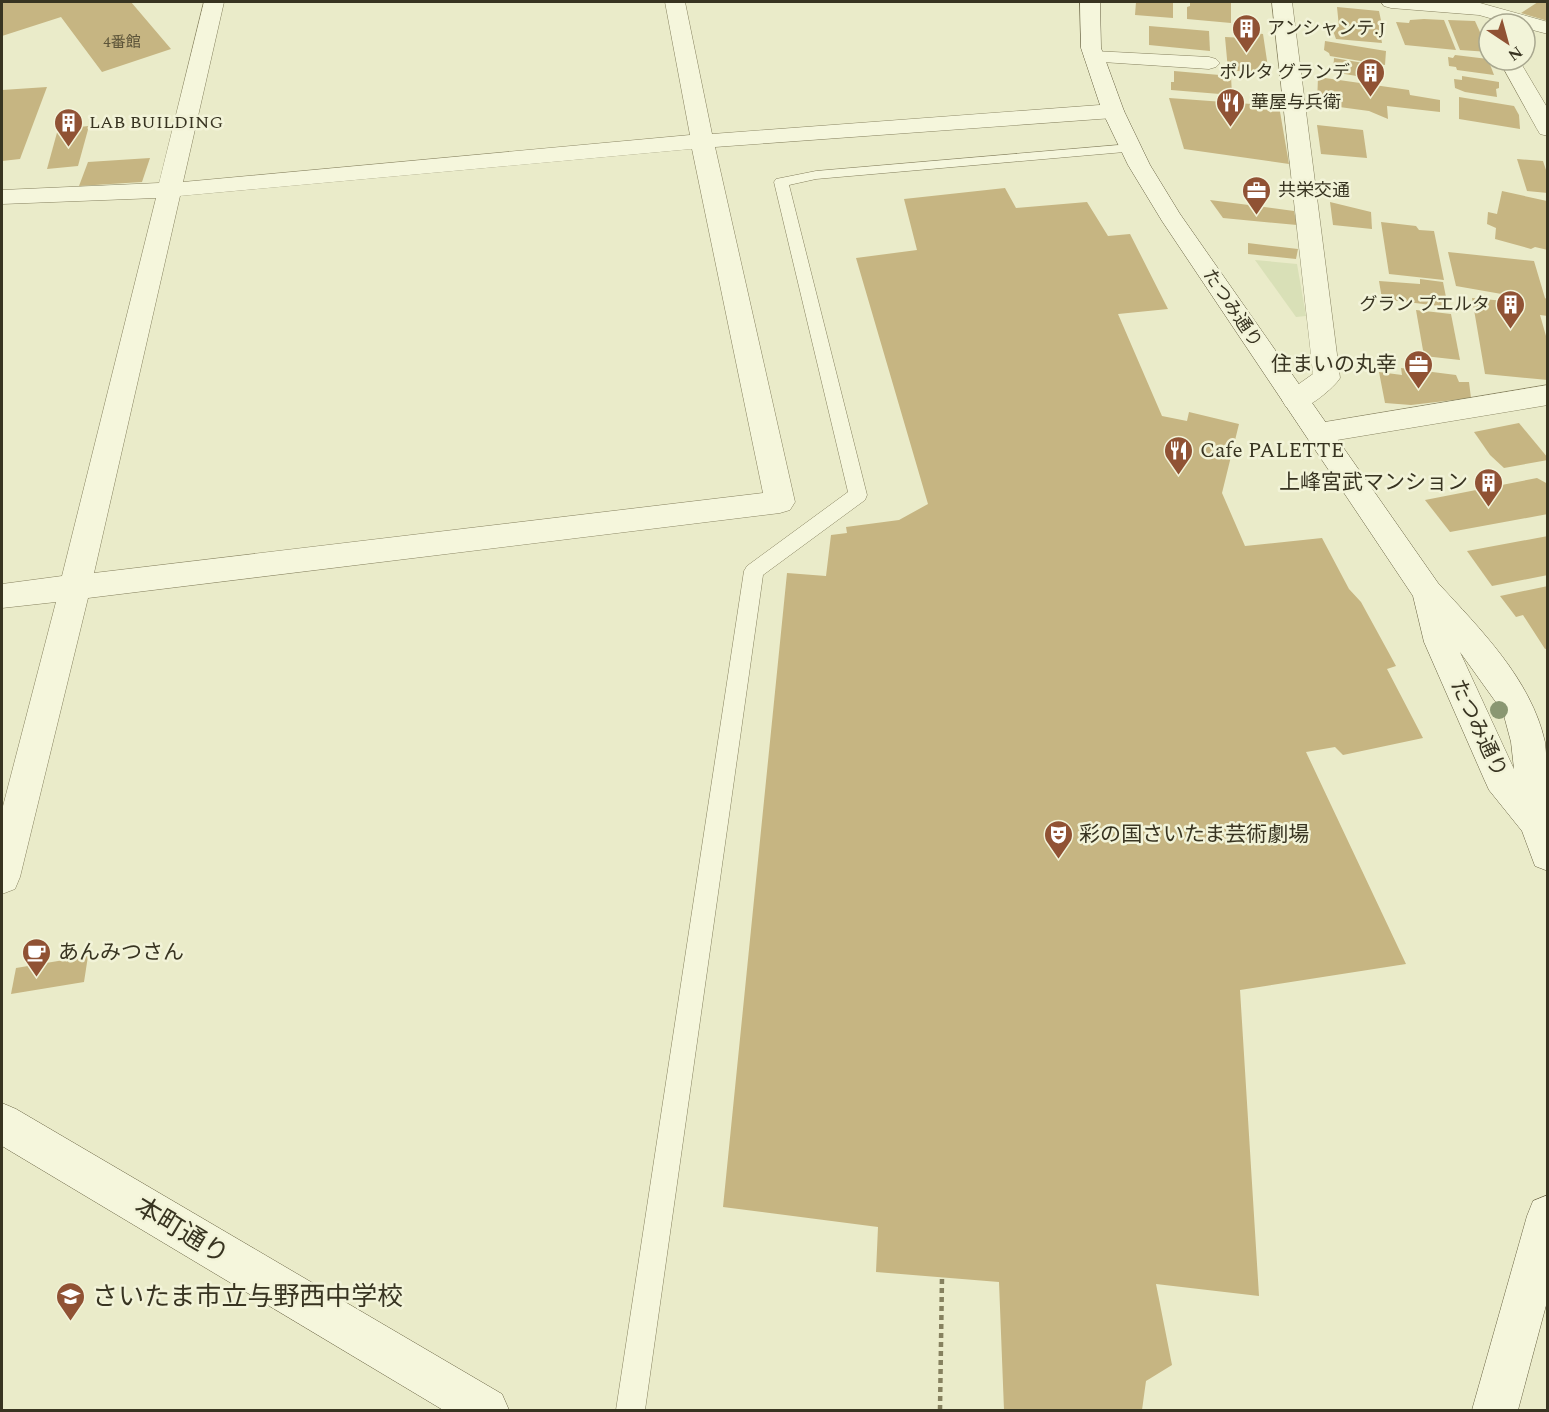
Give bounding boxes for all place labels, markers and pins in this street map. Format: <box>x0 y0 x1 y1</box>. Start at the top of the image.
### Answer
building icon: アンシャンテ.J <box>1230 12 1262 54</box>
place label: アンシャンテ.J <box>1267 15 1386 42</box>
building icon: ポルタ グランデ <box>1355 56 1387 98</box>
place label: ポルタ グランデ <box>1220 59 1350 86</box>
restaurant icon: 華屋与兵衛 <box>1214 86 1246 128</box>
place label: 華屋与兵衛 <box>1251 89 1341 116</box>
building icon: LAB BUILDING <box>52 106 84 148</box>
place label: LAB BUILDING <box>89 109 223 136</box>
office icon: 共栄交通 <box>1241 174 1273 216</box>
place label: 共栄交通 <box>1278 177 1350 204</box>
building icon: グラン プエルタ <box>1495 288 1527 330</box>
place label: グラン プエルタ <box>1360 291 1490 318</box>
office icon: 住まいの丸幸 <box>1402 348 1434 390</box>
place label: 住まいの丸幸 <box>1271 349 1397 381</box>
restaurant icon: Cafe PALETTE <box>1163 434 1195 476</box>
place label: Cafe PALETTE <box>1200 435 1344 467</box>
building icon: 上峰宮武マンション <box>1473 466 1505 508</box>
place label: 上峰宮武マンション <box>1279 467 1468 499</box>
theatre icon: 彩の国さいたま芸術劇場 <box>1042 818 1074 860</box>
place label: 彩の国さいたま芸術劇場 <box>1079 819 1309 851</box>
cafe icon: あんみつさん <box>21 936 53 978</box>
place label: あんみつさん <box>58 937 184 969</box>
place label: さいたま市立与野西中学校 <box>92 1277 403 1317</box>
school or university icon: さいたま市立与野西中学校 <box>55 1280 87 1322</box>

